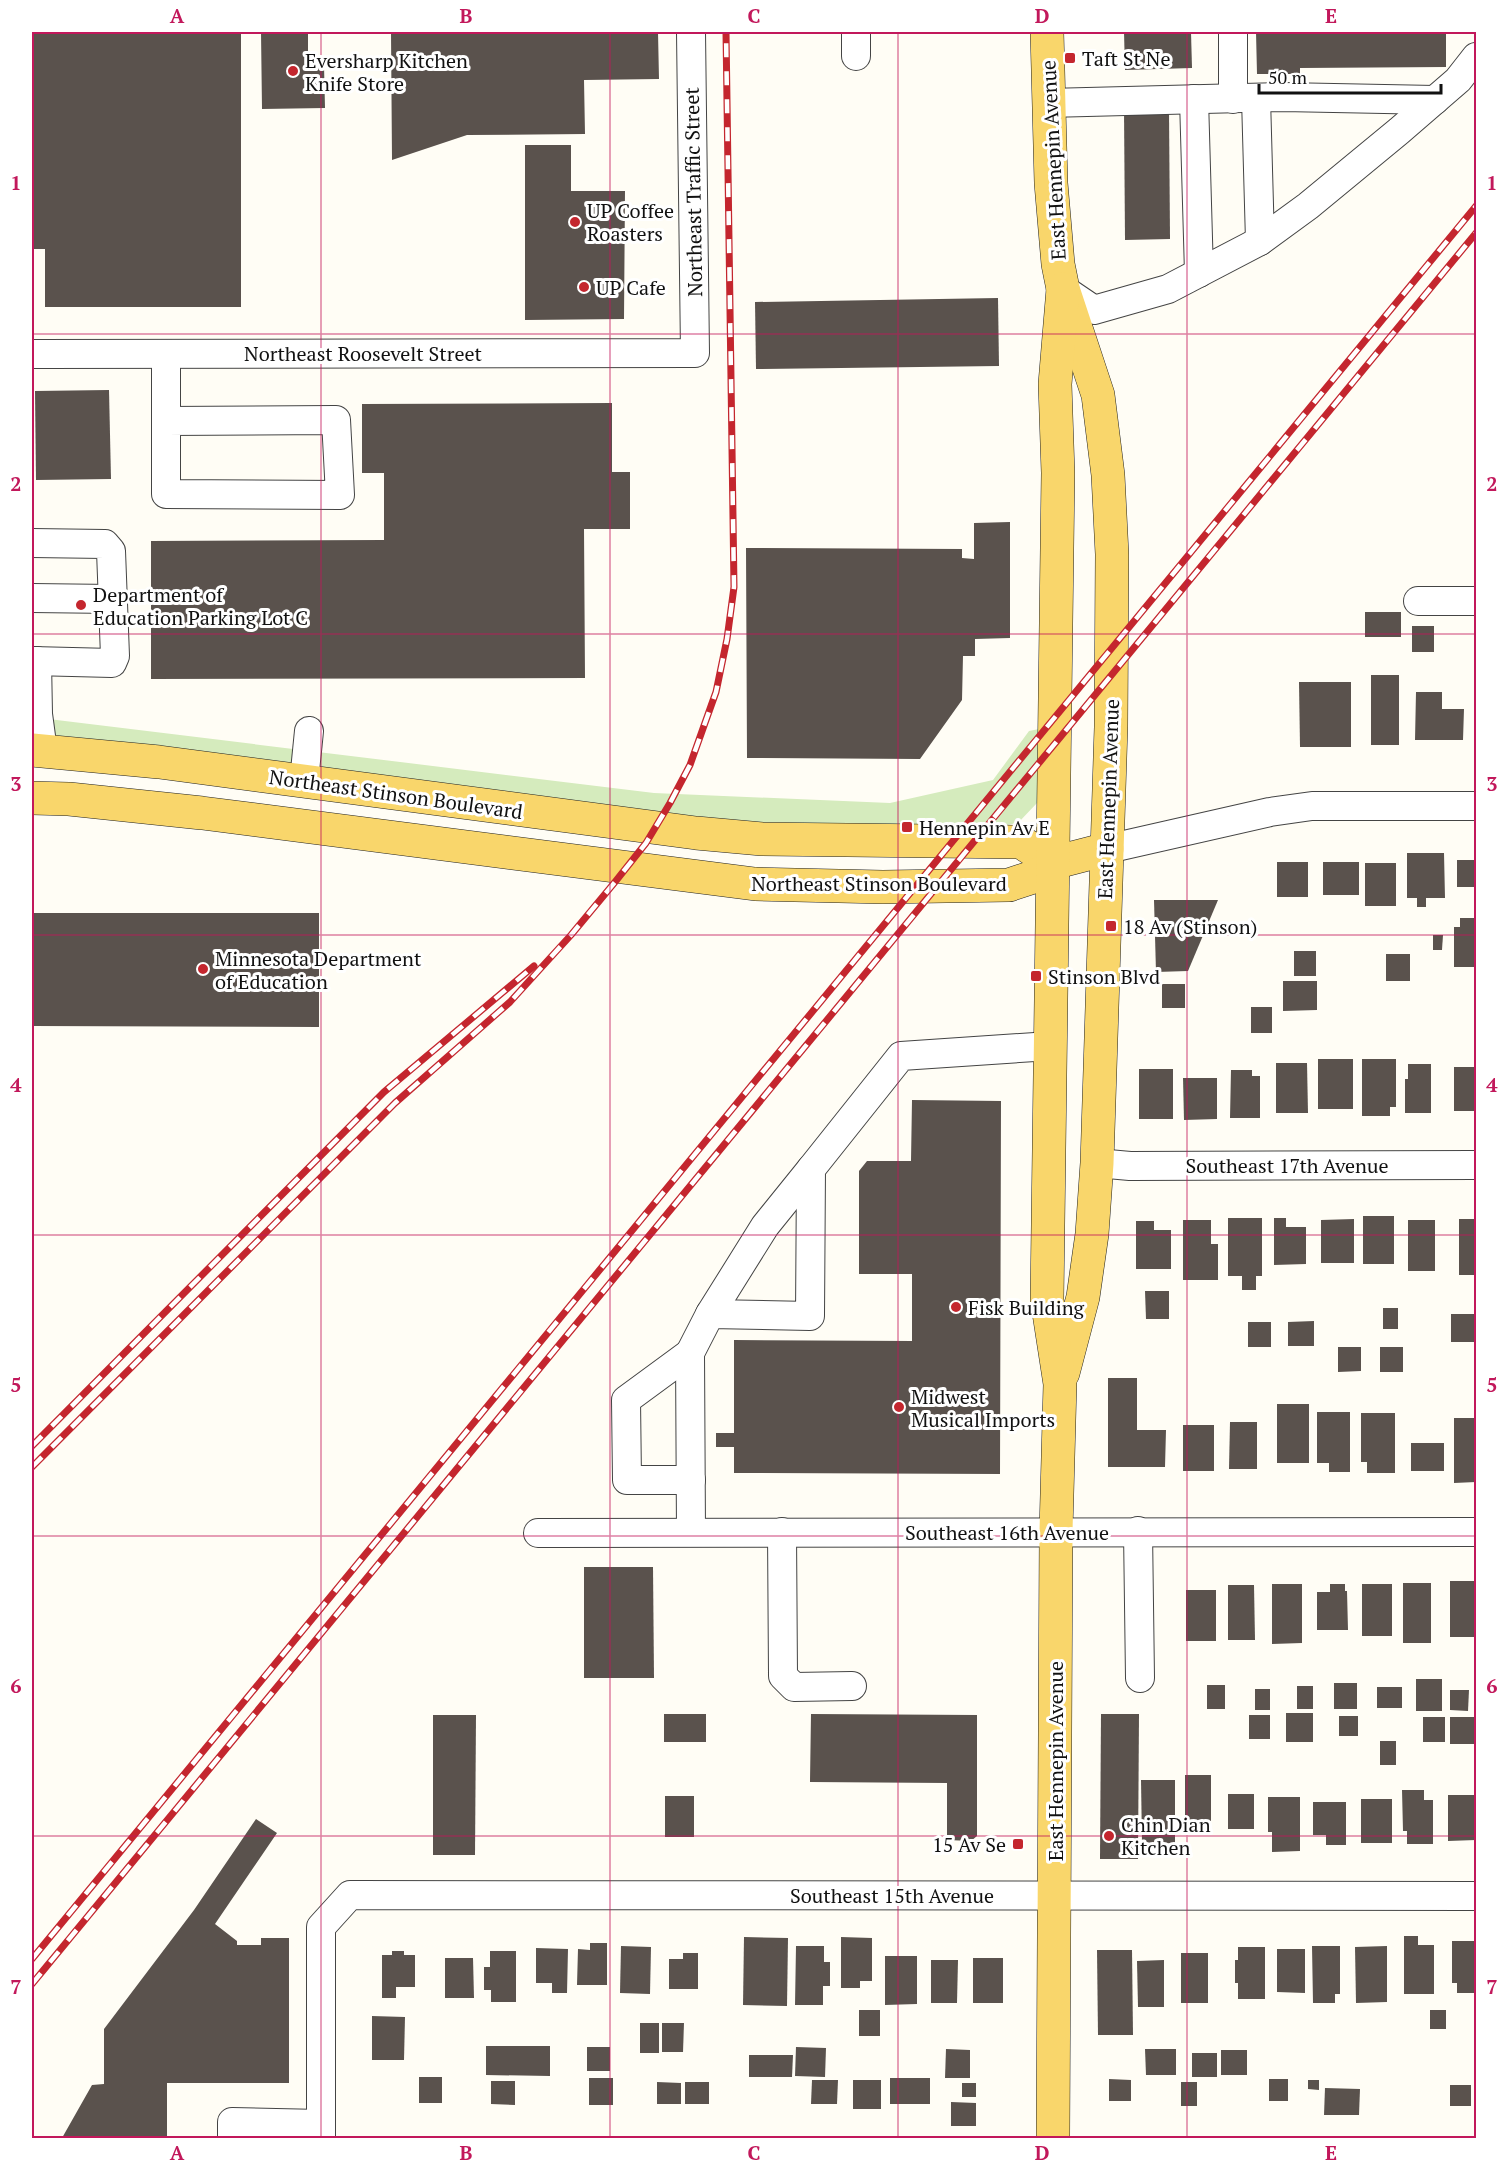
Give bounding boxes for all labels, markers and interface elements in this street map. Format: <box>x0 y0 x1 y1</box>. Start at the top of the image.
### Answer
text: A <box>170 2 185 29</box>
text: B <box>460 2 473 29</box>
text: C <box>747 2 761 29</box>
text: D <box>1035 2 1049 29</box>
text: E <box>1325 2 1337 29</box>
place label: Taft St Ne <box>1082 45 1170 72</box>
place label: Eversharp Kitchen Knife Store <box>305 47 468 97</box>
marker: Taft St Ne <box>1063 51 1077 65</box>
scale bar <box>1259 57 1440 95</box>
street label: East Hennepin Avenue <box>1034 59 1072 261</box>
marker: Eversharp Kitchen Knife Store <box>286 64 300 78</box>
text: 50 m <box>1268 65 1308 89</box>
street label: Northeast Traffic Street <box>678 86 708 297</box>
text: 1 <box>10 169 22 196</box>
text: 1 <box>1486 169 1498 196</box>
place label: UP Coffee Roasters <box>587 197 674 247</box>
marker: UP Coffee Roasters <box>568 215 582 229</box>
place label: UP Cafe <box>596 274 666 301</box>
marker: UP Cafe <box>577 280 591 294</box>
street label: Northeast Roosevelt Street <box>244 340 483 367</box>
text: 2 <box>10 470 22 497</box>
text: 2 <box>1486 470 1498 497</box>
place label: Department of Education Parking Lot C <box>93 581 308 631</box>
marker: Department of Education Parking Lot C <box>74 598 88 612</box>
street label: East Hennepin Avenue <box>1091 698 1125 900</box>
street label: Northeast Stinson Boulevard <box>267 763 525 825</box>
text: 3 <box>10 770 22 797</box>
text: 3 <box>1486 770 1498 797</box>
place label: Hennepin Av E <box>919 814 1050 841</box>
marker: Hennepin Av E <box>900 820 914 834</box>
street label: Northeast Stinson Boulevard <box>751 870 1007 897</box>
place label: 18 Av (Stinson) <box>1123 913 1257 940</box>
marker: 18 Av (Stinson) <box>1104 919 1118 933</box>
place label: Minnesota Department of Education <box>215 945 422 995</box>
marker: Minnesota Department of Education <box>196 962 210 976</box>
place label: Stinson Blvd <box>1048 963 1160 990</box>
marker: Stinson Blvd <box>1029 969 1043 983</box>
text: 4 <box>10 1071 22 1098</box>
text: 4 <box>1486 1071 1498 1098</box>
street label: Southeast 17th Avenue <box>1185 1152 1389 1179</box>
place label: Fisk Building <box>968 1294 1085 1321</box>
marker: Fisk Building <box>949 1300 963 1314</box>
text: 5 <box>10 1371 22 1398</box>
text: 5 <box>1486 1371 1498 1398</box>
place label: Midwest Musical Imports <box>911 1383 1055 1433</box>
marker: Midwest Musical Imports <box>892 1400 906 1414</box>
street label: Southeast 16th Avenue <box>905 1519 1109 1546</box>
street label: East Hennepin Avenue <box>1042 1661 1069 1861</box>
text: 6 <box>10 1672 22 1699</box>
text: 6 <box>1486 1672 1498 1699</box>
place label: Chin Dian Kitchen <box>1121 1811 1211 1861</box>
marker: Chin Dian Kitchen <box>1102 1829 1116 1843</box>
place label: 15 Av Se <box>932 1831 1006 1858</box>
marker: 15 Av Se <box>1011 1837 1025 1851</box>
street label: Southeast 15th Avenue <box>790 1882 994 1909</box>
text: 7 <box>10 1973 22 2000</box>
text: 7 <box>1486 1973 1498 2000</box>
text: A <box>170 2139 185 2166</box>
text: B <box>460 2139 473 2166</box>
text: C <box>747 2139 761 2166</box>
text: D <box>1035 2139 1049 2166</box>
text: E <box>1325 2139 1337 2166</box>

